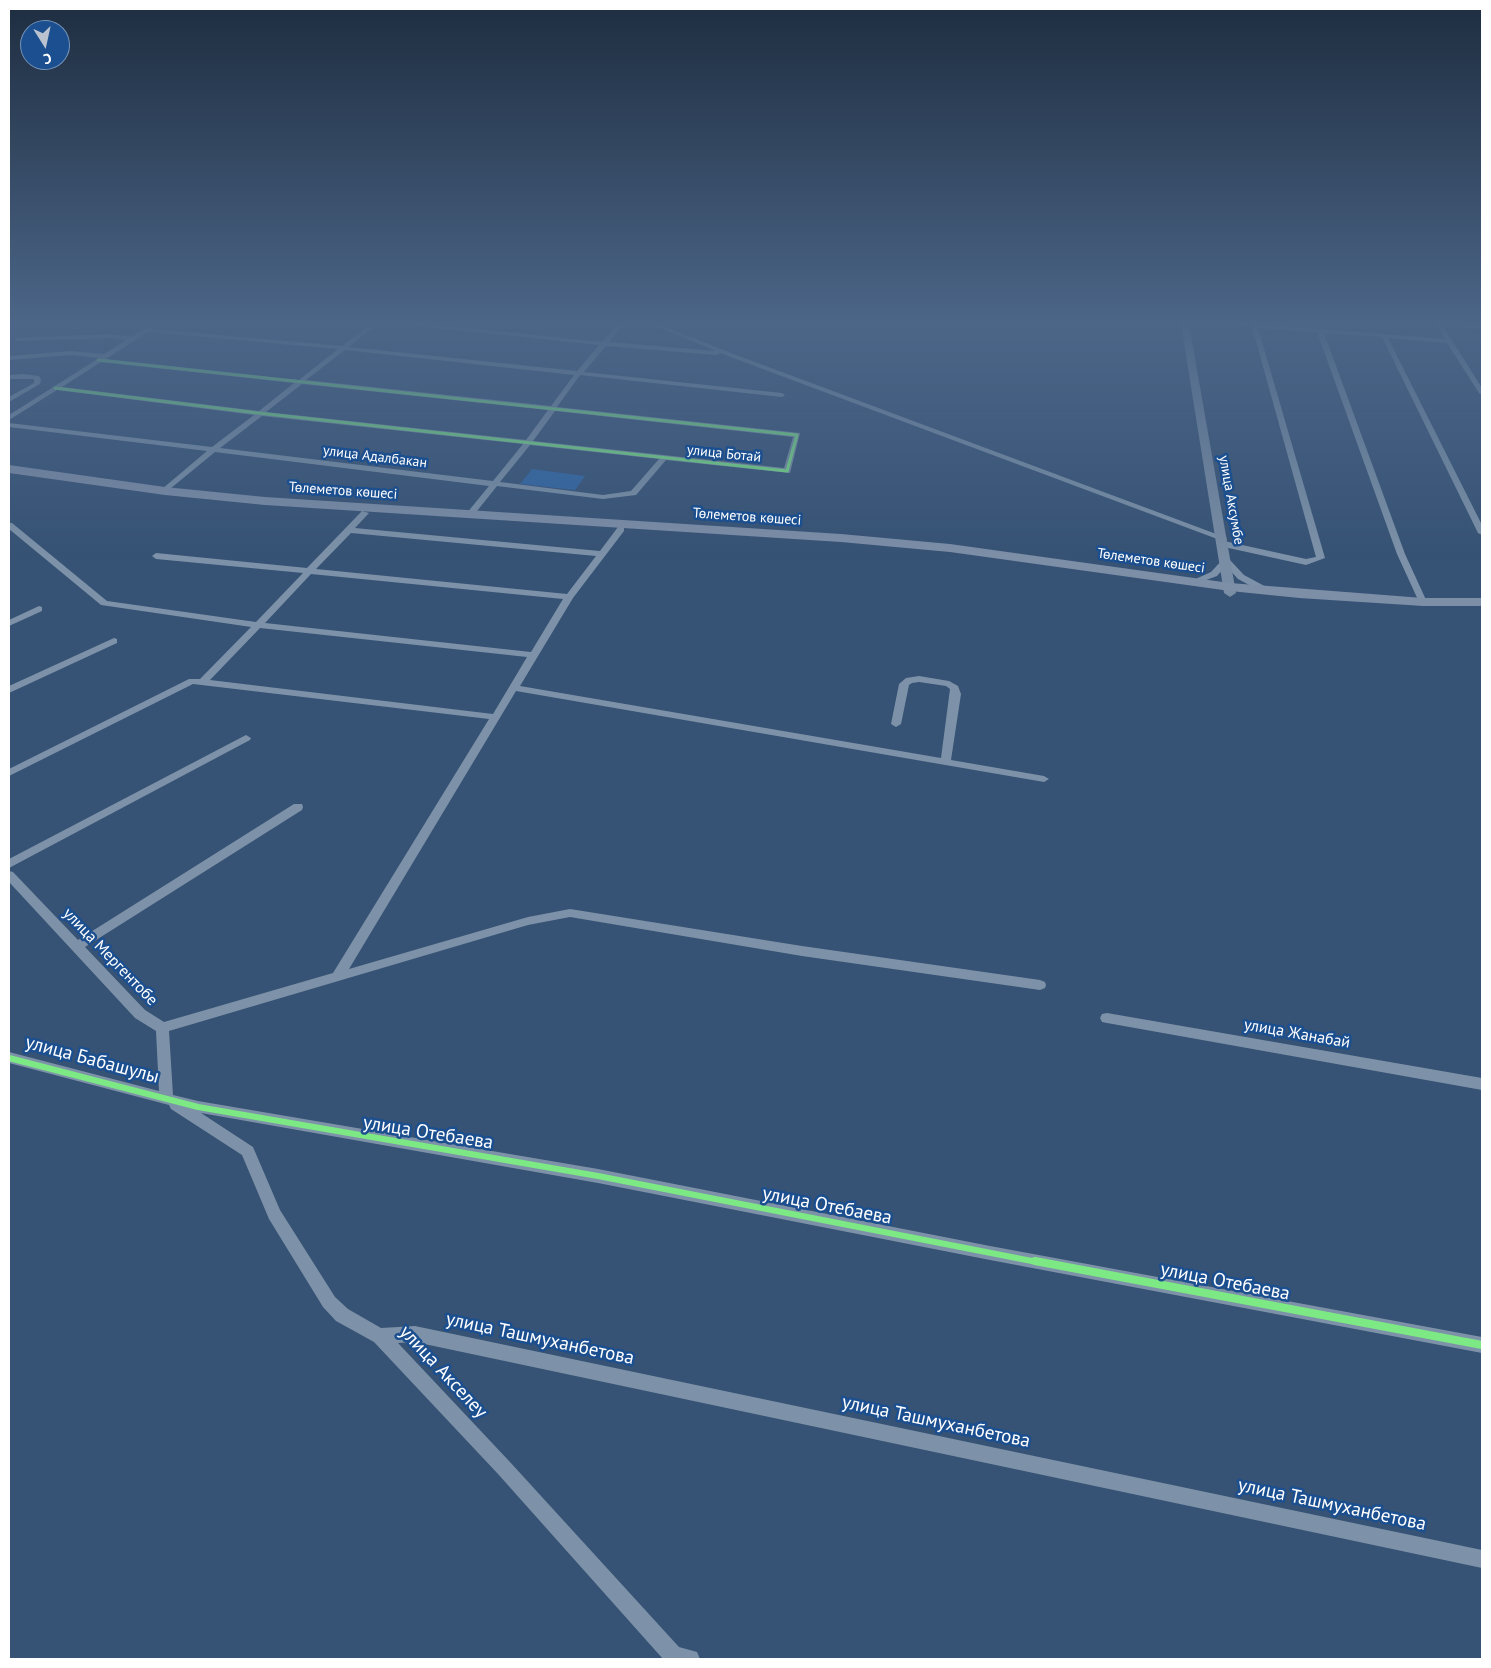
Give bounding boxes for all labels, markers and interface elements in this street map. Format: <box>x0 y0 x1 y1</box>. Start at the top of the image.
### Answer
north arrow <box>20 20 70 70</box>
text: С <box>42 49 53 68</box>
street label: улица Адалбакан <box>322 442 428 472</box>
street label: улица Ботай <box>686 442 762 466</box>
street label: улица Аксумбе <box>1215 454 1247 546</box>
street label: Төлеметов көшесі <box>288 479 398 503</box>
street label: Төлеметов көшесі <box>692 505 802 529</box>
street label: Төлеметов көшесі <box>1096 545 1206 577</box>
street label: улица Мергентобе <box>59 904 161 1010</box>
street label: улица Жанабай <box>1242 1015 1352 1053</box>
street label: улица Бабашулы <box>23 1031 161 1089</box>
street label: улица Отебаева <box>361 1111 495 1155</box>
street label: улица Отебаева <box>760 1182 894 1230</box>
street label: улица Отебаева <box>1158 1258 1292 1306</box>
street label: улица Ташмуханбетова <box>444 1308 636 1370</box>
street label: улица Акселеу <box>394 1321 492 1423</box>
street label: улица Ташмуханбетова <box>840 1391 1032 1453</box>
street label: улица Ташмуханбетова <box>1236 1474 1428 1536</box>

